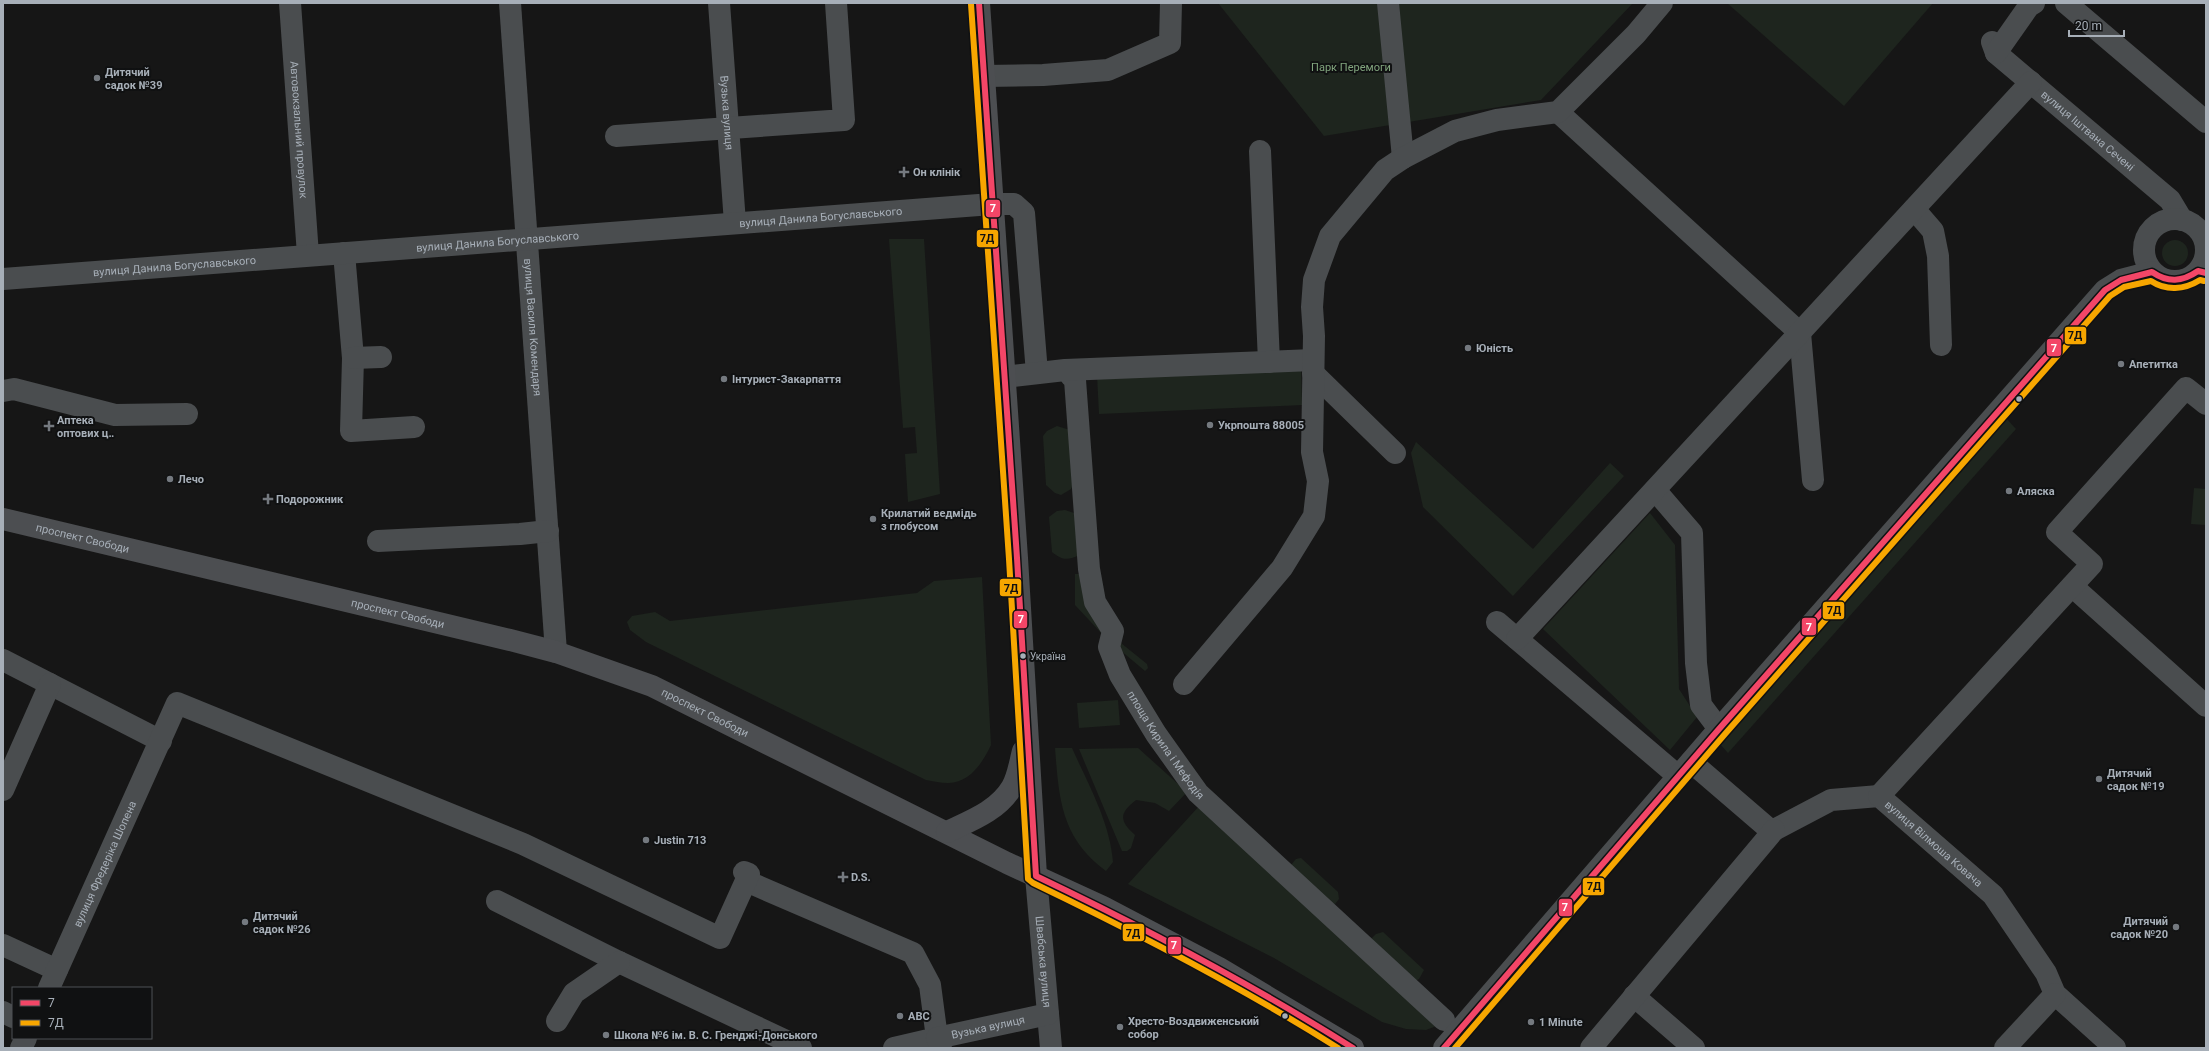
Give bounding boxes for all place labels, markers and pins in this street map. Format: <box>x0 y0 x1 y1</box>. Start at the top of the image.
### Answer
place label: Дитячий садок №39 <box>105 66 162 92</box>
marker: Дитячий садок №39 <box>92 73 102 83</box>
marker: Он клінік <box>898 166 910 178</box>
place label: Он клінік <box>913 166 961 179</box>
place label: Юність <box>1476 342 1513 355</box>
marker: Юність <box>1463 343 1473 353</box>
place label: Апетитка <box>2129 358 2178 371</box>
marker: Апетитка <box>2116 359 2126 369</box>
place label: Інтурист-Закарпаття <box>732 373 841 386</box>
marker: Інтурист-Закарпаття <box>719 374 729 384</box>
unlabelled marker <box>2014 394 2024 404</box>
place label: Аптека оптових ц‥ <box>57 414 115 440</box>
place label: Укрпошта 88005 <box>1218 419 1304 432</box>
marker: Укрпошта 88005 <box>1205 420 1215 430</box>
marker: Аптека оптових ц‥ <box>44 421 54 431</box>
place label: Лечо <box>178 473 204 486</box>
marker: Лечо <box>165 474 175 484</box>
place label: Аляска <box>2017 485 2055 498</box>
marker: Аляска <box>2004 486 2014 496</box>
place label: Подорожник <box>276 493 344 506</box>
marker: Подорожник <box>263 494 273 504</box>
place label: Крилатий ведмідь з глобусом <box>881 507 977 533</box>
marker: Крилатий ведмідь з глобусом <box>868 514 878 524</box>
marker: Україна <box>1018 651 1028 661</box>
place label: Україна <box>1030 651 1066 662</box>
place label: Дитячий садок №19 <box>2107 767 2164 793</box>
marker: Дитячий садок №19 <box>2094 774 2104 784</box>
place label: Justin 713 <box>654 834 706 847</box>
marker: Justin 713 <box>641 835 651 845</box>
place label: D.S. <box>851 871 871 884</box>
marker: D.S. <box>838 872 848 882</box>
place label: Дитячий садок №26 <box>253 910 310 936</box>
place label: Дитячий садок №20 <box>2111 915 2168 941</box>
marker: Дитячий садок №26 <box>240 917 250 927</box>
marker: Дитячий садок №20 <box>2171 922 2181 932</box>
place label: ABC <box>908 1010 930 1023</box>
marker: ABC <box>895 1011 905 1021</box>
unlabelled marker <box>1280 1011 1290 1021</box>
place label: Хресто-Воздвиженський собор <box>1128 1015 1259 1041</box>
place label: 1 Minute <box>1539 1016 1583 1029</box>
marker: 1 Minute <box>1526 1017 1536 1027</box>
marker: Хресто-Воздвиженський собор <box>1115 1022 1125 1032</box>
place label: Школа №6 ім. В. С. Гренджі-Донського <box>614 1029 817 1042</box>
marker: Школа №6 ім. В. С. Гренджі-Донського <box>601 1030 611 1040</box>

